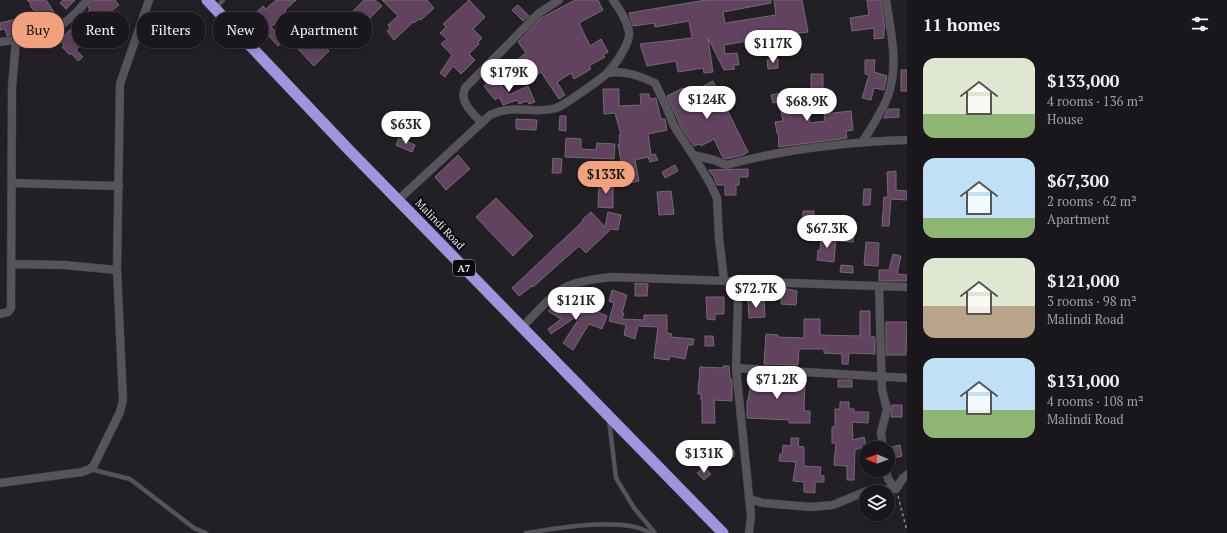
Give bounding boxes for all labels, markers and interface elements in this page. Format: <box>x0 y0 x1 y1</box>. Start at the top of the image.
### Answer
chip: Buy <box>12 12 64 48</box>
chip: Rent <box>72 12 129 48</box>
chip: Filters <box>137 12 205 48</box>
chip: New <box>213 12 268 48</box>
chip: Apartment <box>276 12 372 48</box>
text: 11 homes <box>923 13 1000 36</box>
icon: filters <box>1189 13 1211 35</box>
pin: $117K <box>745 30 801 64</box>
text: $117K <box>754 34 792 52</box>
pin: $179K <box>481 59 537 93</box>
text: $179K <box>490 63 528 81</box>
text: $133,000 <box>1047 69 1119 92</box>
icon: home <box>955 74 1003 122</box>
pin: $124K <box>679 86 735 120</box>
pin: $68.9K <box>774 88 840 122</box>
text: $124K <box>688 90 726 108</box>
text: $68.9K <box>786 92 828 110</box>
text: 4 rooms · 136 m² <box>1047 92 1144 110</box>
text: House <box>1047 110 1083 128</box>
pin: $63K <box>382 111 430 145</box>
text: $63K <box>390 115 422 133</box>
pin: $133K <box>578 161 634 195</box>
text: $133K <box>587 165 625 183</box>
text: $67,300 <box>1047 169 1109 192</box>
icon: home <box>955 174 1003 222</box>
text: 2 rooms · 62 m² <box>1047 192 1137 210</box>
street label: Malindi Road <box>412 196 468 252</box>
text: Apartment <box>1047 210 1110 228</box>
pin: $67.3K <box>794 215 860 249</box>
text: $67.3K <box>806 219 848 237</box>
road number: A7 <box>453 260 475 276</box>
text: $121,000 <box>1047 269 1119 292</box>
icon: home <box>955 274 1003 322</box>
pin: $72.7K <box>723 275 789 309</box>
text: $72.7K <box>735 279 777 297</box>
pin: $121K <box>548 287 604 321</box>
text: $121K <box>557 291 595 309</box>
text: 3 rooms · 98 m² <box>1047 292 1137 310</box>
text: Malindi Road <box>1047 310 1124 328</box>
pin: $71.2K <box>744 366 810 400</box>
text: $131,000 <box>1047 369 1119 392</box>
text: $71.2K <box>756 370 798 388</box>
icon: home <box>955 374 1003 422</box>
text: 4 rooms · 108 m² <box>1047 392 1144 410</box>
text: Malindi Road <box>1047 410 1124 428</box>
pin: $131K <box>676 440 732 474</box>
north arrow <box>859 441 895 477</box>
map controls <box>859 441 895 521</box>
text: $131K <box>685 444 723 462</box>
button: layers <box>859 485 895 521</box>

